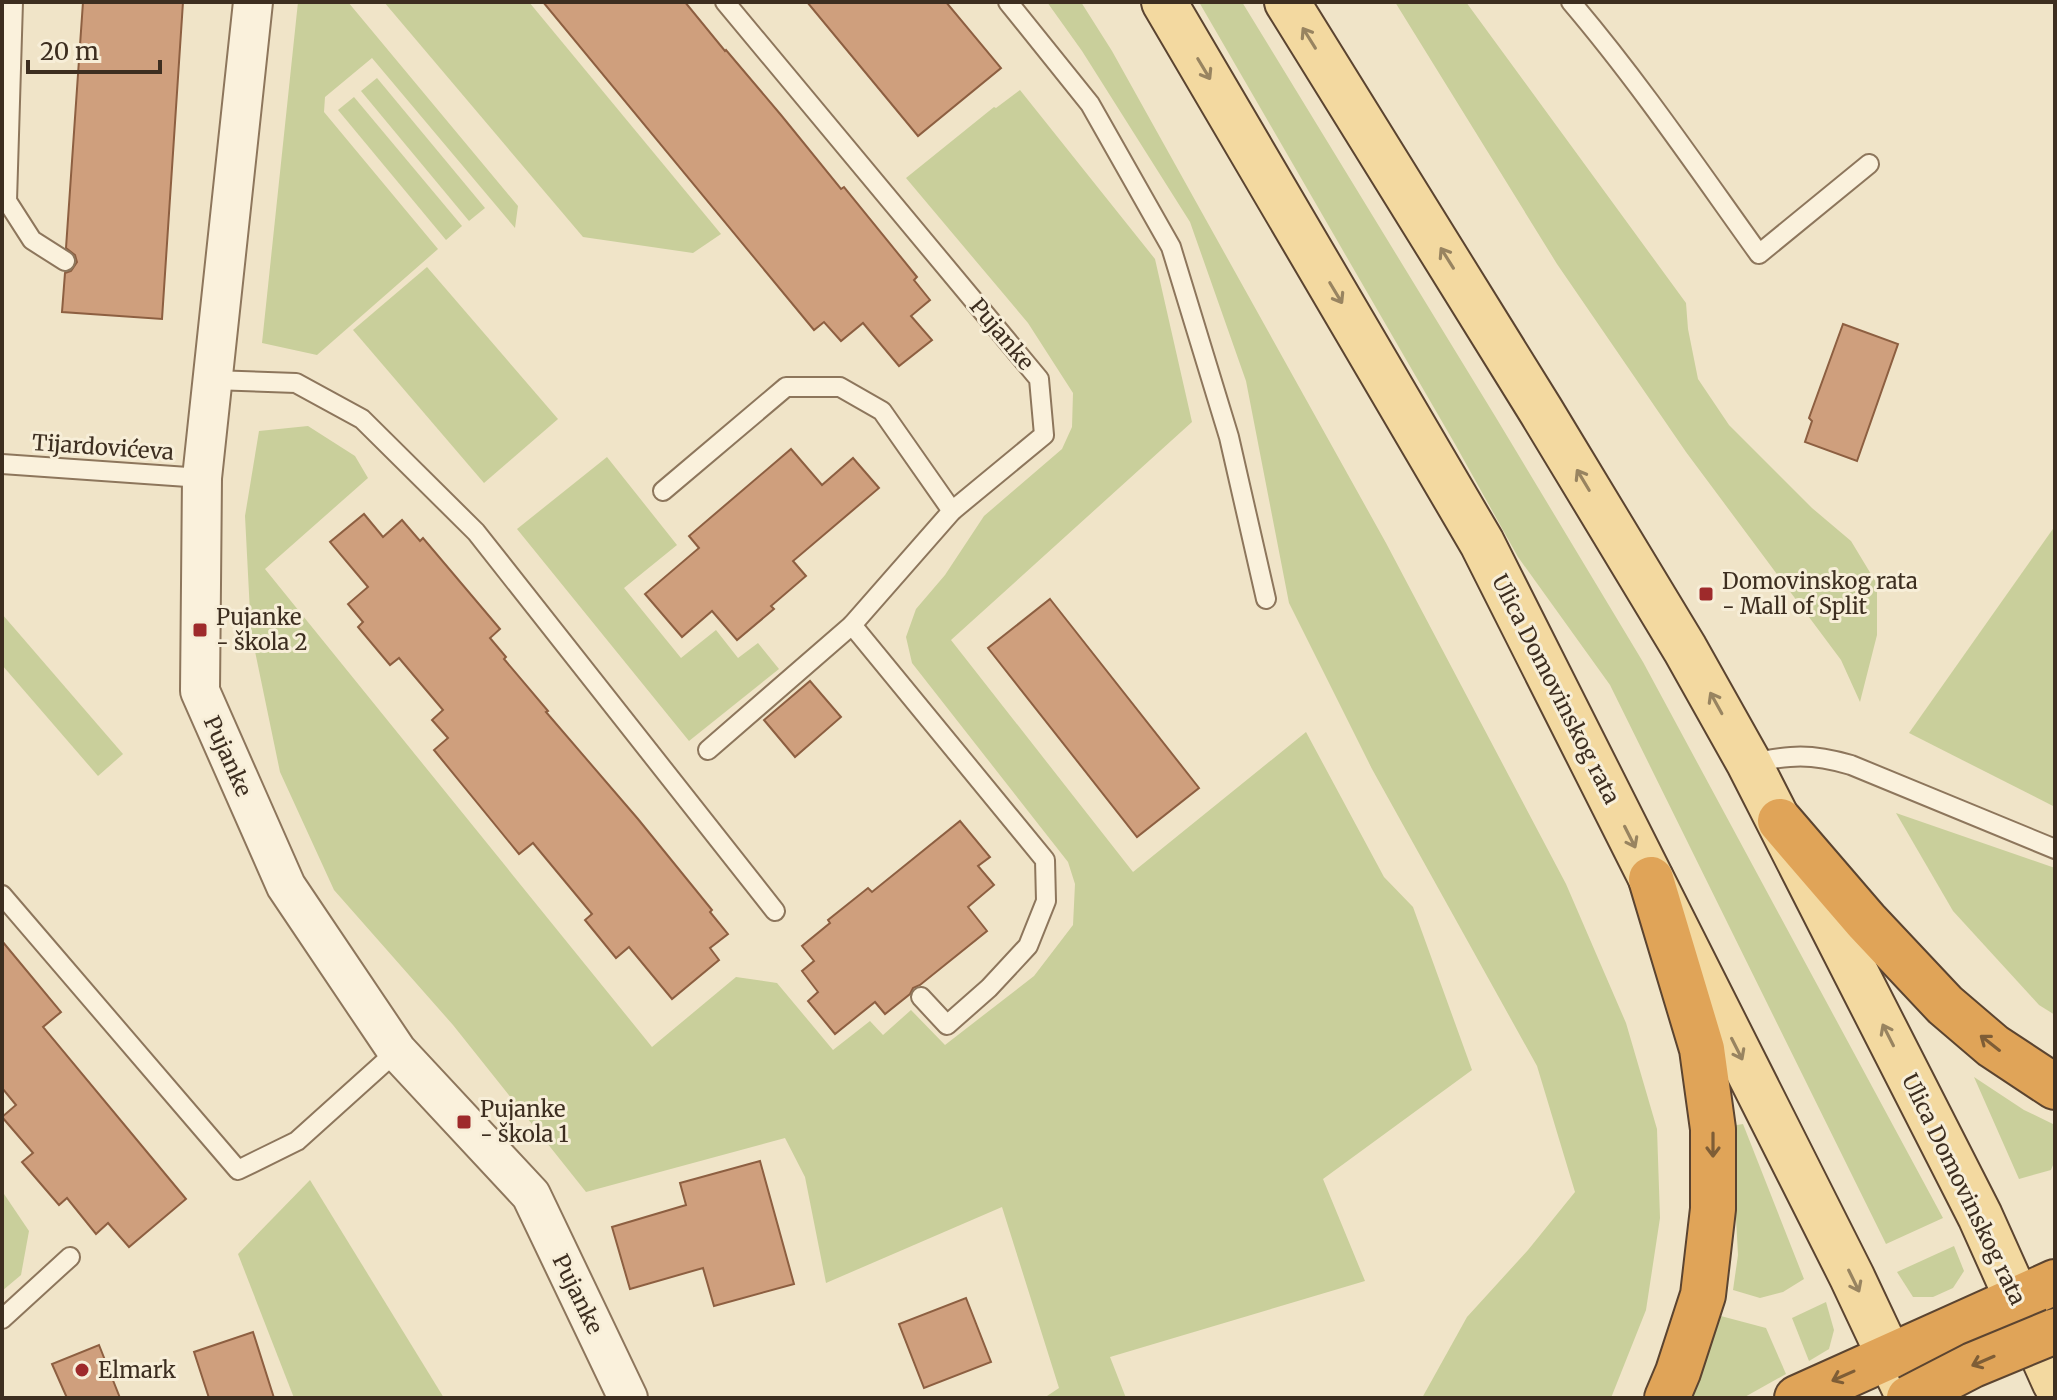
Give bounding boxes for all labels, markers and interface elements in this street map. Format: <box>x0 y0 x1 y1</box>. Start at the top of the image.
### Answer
scale bar <box>28 24 160 74</box>
one-way arrow <box>1301 27 1317 50</box>
text: 20 m <box>40 36 99 67</box>
one-way arrow <box>1196 57 1212 80</box>
one-way arrow <box>1439 247 1455 270</box>
one-way arrow <box>1328 281 1344 304</box>
street label: Pujanke <box>964 292 1040 376</box>
street label: Tijardovićeva <box>31 428 175 466</box>
one-way arrow <box>1574 469 1590 492</box>
place label: Domovinskog rata - Mall of Split <box>1722 567 1918 620</box>
street label: Ulica Domovinskog rata <box>1486 570 1626 809</box>
marker: Domovinskog rata - Mall of Split <box>1697 585 1715 603</box>
place label: Pujanke - škola 2 <box>216 603 308 656</box>
marker: Pujanke - škola 2 <box>191 621 209 639</box>
one-way arrow <box>1708 692 1723 716</box>
street label: Pujanke <box>198 711 258 801</box>
one-way arrow <box>1623 825 1639 849</box>
one-way arrow <box>1880 1024 1896 1048</box>
one-way arrow <box>1980 1035 2001 1052</box>
one-way arrow <box>1729 1036 1745 1060</box>
street label: Ulica Domovinskog rata <box>1896 1069 2032 1309</box>
place label: Pujanke - škola 1 <box>480 1095 568 1148</box>
marker: Pujanke - škola 1 <box>455 1113 473 1131</box>
one-way arrow <box>1705 1131 1721 1158</box>
street label: Pujanke <box>547 1249 609 1339</box>
one-way arrow <box>1846 1268 1862 1292</box>
one-way arrow <box>1971 1354 1996 1369</box>
place label: Elmark <box>98 1356 176 1384</box>
marker: Elmark <box>73 1361 91 1379</box>
one-way arrow <box>1831 1370 1856 1385</box>

